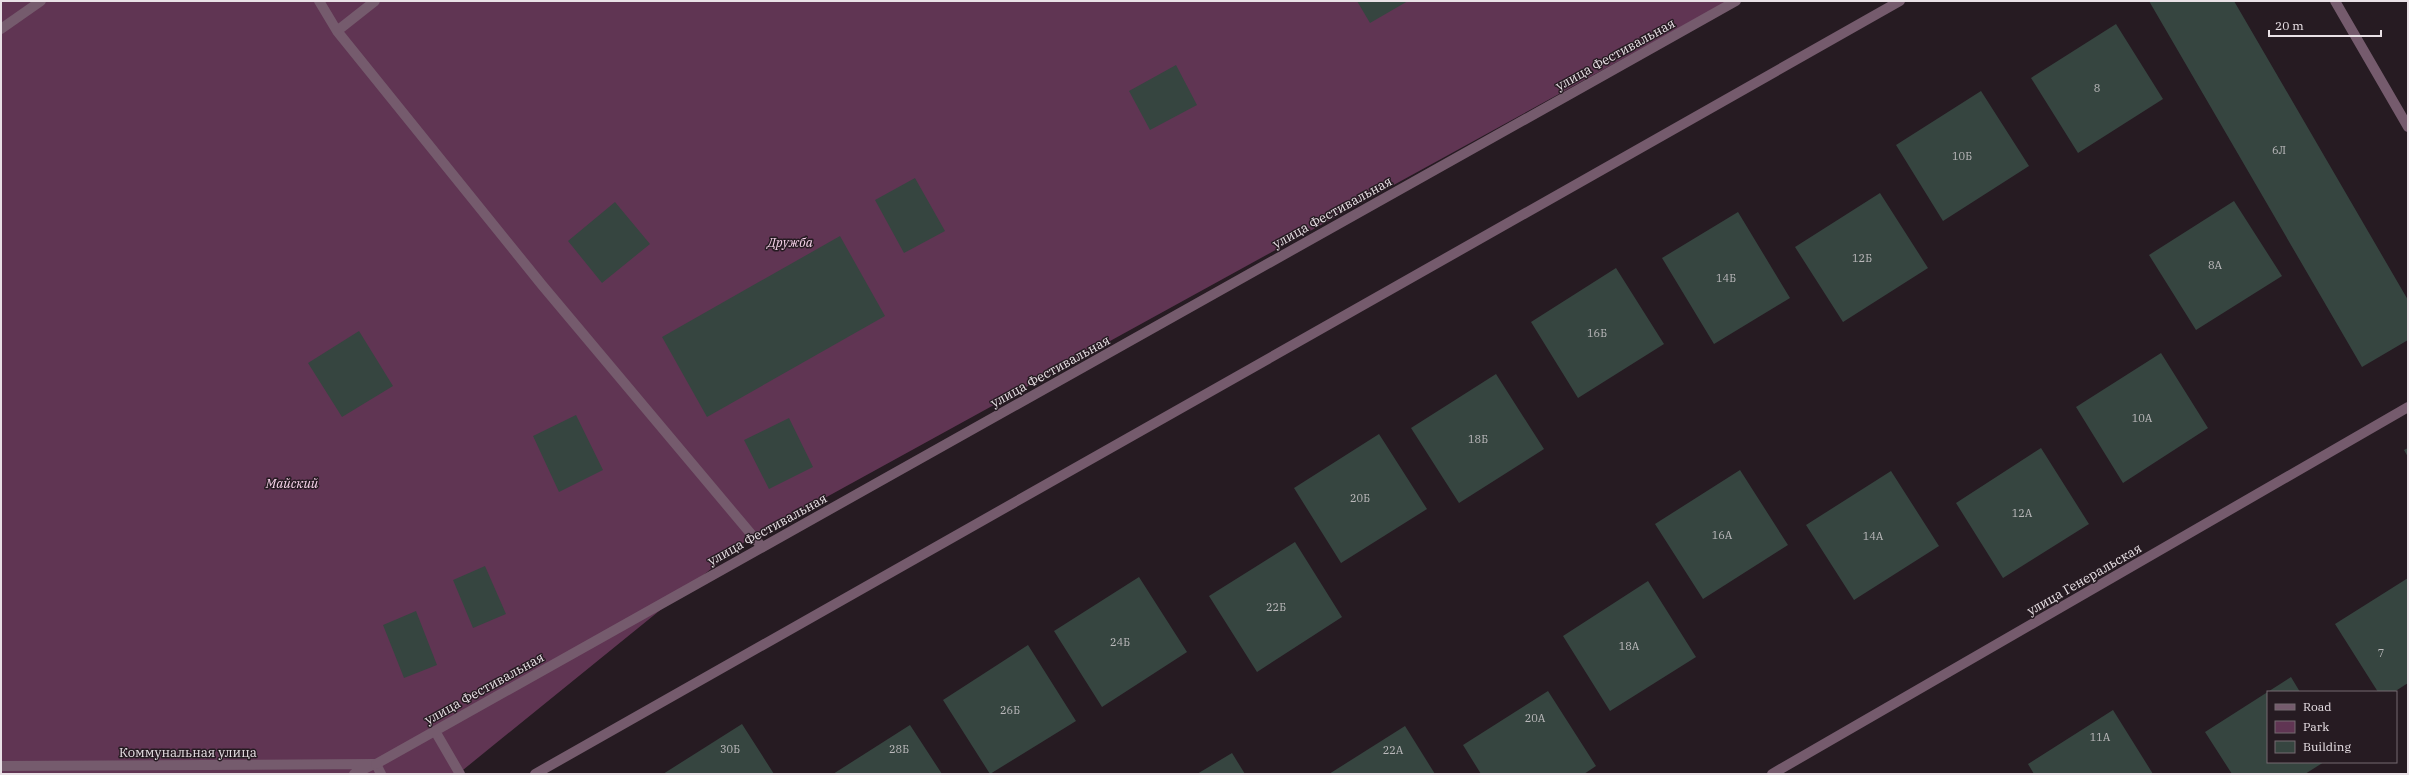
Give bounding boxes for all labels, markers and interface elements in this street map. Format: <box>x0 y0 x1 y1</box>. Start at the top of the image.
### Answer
scale bar <box>2269 12 2381 38</box>
street label: улица Фестивальная <box>1553 15 1678 94</box>
text: 20 m <box>2275 18 2304 33</box>
house number: 8 <box>2094 81 2100 95</box>
house number: 6Л <box>2272 143 2286 157</box>
house number: 10Б <box>1952 149 1972 163</box>
street label: улица Фестивальная <box>1270 173 1395 252</box>
park label: Дружба <box>765 234 813 251</box>
house number: 12Б <box>1852 251 1872 265</box>
house number: 8А <box>2208 258 2223 272</box>
house number: 14Б <box>1716 271 1736 285</box>
house number: 16Б <box>1587 326 1607 340</box>
street label: улица Фестивальная <box>988 332 1113 411</box>
house number: 10А <box>2132 411 2153 425</box>
house number: 18Б <box>1468 432 1488 446</box>
park label: Майский <box>265 475 319 492</box>
street label: улица Фестивальная <box>705 490 830 569</box>
house number: 20Б <box>1350 491 1370 505</box>
house number: 12А <box>2012 506 2033 520</box>
house number: 16А <box>1712 528 1733 542</box>
house number: 14А <box>1863 529 1884 543</box>
street label: улица Генеральская <box>2024 540 2145 619</box>
house number: 22Б <box>1266 600 1286 614</box>
house number: 24Б <box>1110 635 1130 649</box>
house number: 18А <box>1619 639 1640 653</box>
house number: 7 <box>2378 646 2384 660</box>
street label: улица Фестивальная <box>422 649 547 728</box>
legend <box>2267 691 2397 763</box>
text: Road <box>2303 699 2332 714</box>
house number: 26Б <box>1000 703 1020 717</box>
house number: 20А <box>1525 711 1546 725</box>
text: Park <box>2303 719 2329 734</box>
house number: 11А <box>2090 730 2111 744</box>
text: Building <box>2303 739 2351 754</box>
house number: 30Б <box>720 742 740 756</box>
house number: 28Б <box>889 742 909 756</box>
house number: 22А <box>1383 743 1404 757</box>
street label: Коммунальная улица <box>119 744 257 761</box>

